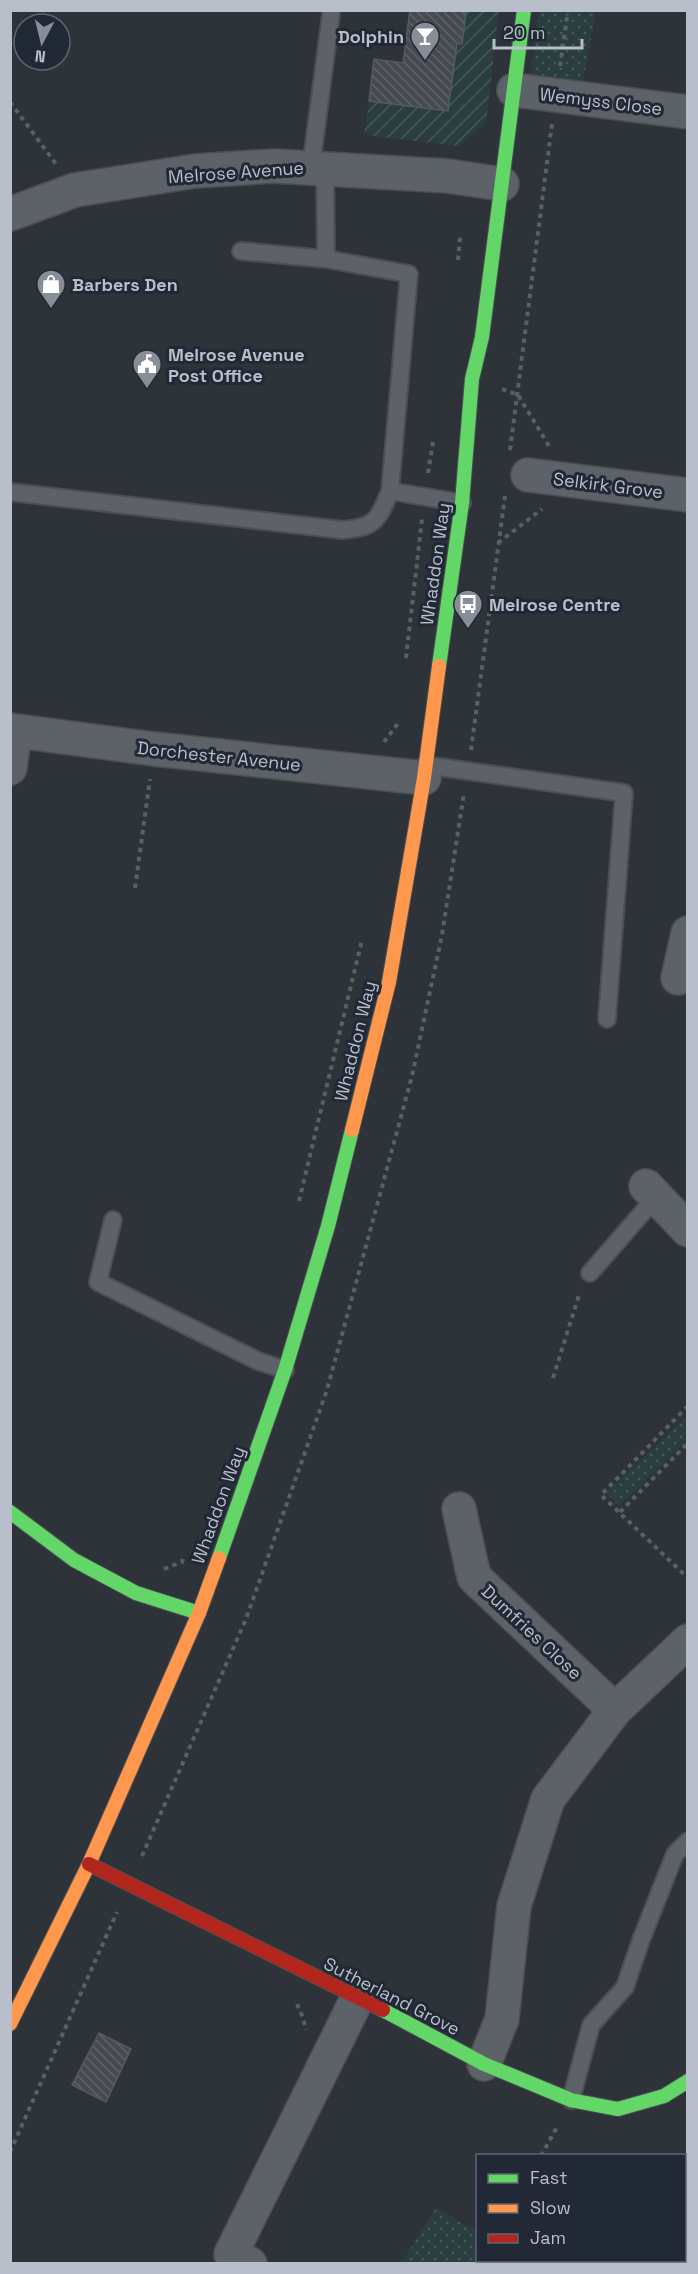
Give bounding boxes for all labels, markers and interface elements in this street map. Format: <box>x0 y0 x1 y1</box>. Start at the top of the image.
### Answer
north arrow <box>12 12 72 72</box>
scale bar <box>494 12 582 50</box>
bar icon: Dolphin <box>409 20 441 62</box>
text: 20 m <box>503 21 546 44</box>
place label: Dolphin <box>338 25 404 48</box>
text: N <box>34 45 47 67</box>
street label: Wemyss Close <box>538 82 664 120</box>
street label: Melrose Avenue <box>167 156 305 188</box>
shop icon: Barbers Den <box>35 268 67 310</box>
place label: Barbers Den <box>72 273 178 296</box>
place label: Melrose Avenue Post Office <box>168 343 305 387</box>
public building icon: Melrose Avenue Post Office <box>131 348 163 390</box>
street label: Selkirk Grove <box>552 467 664 503</box>
street label: Whaddon Way <box>415 501 455 627</box>
bus stop icon: Melrose Centre <box>452 588 484 630</box>
place label: Melrose Centre <box>489 593 620 616</box>
street label: Dorchester Avenue <box>136 736 302 776</box>
street label: Whaddon Way <box>329 978 381 1104</box>
street label: Whaddon Way <box>186 1443 250 1567</box>
street label: Dumfries Close <box>477 1579 587 1685</box>
street label: Sutherland Grove <box>320 1952 464 2040</box>
legend <box>476 2154 686 2262</box>
text: Fast <box>530 2166 567 2189</box>
text: Slow <box>530 2196 571 2219</box>
text: Jam <box>530 2226 566 2249</box>

